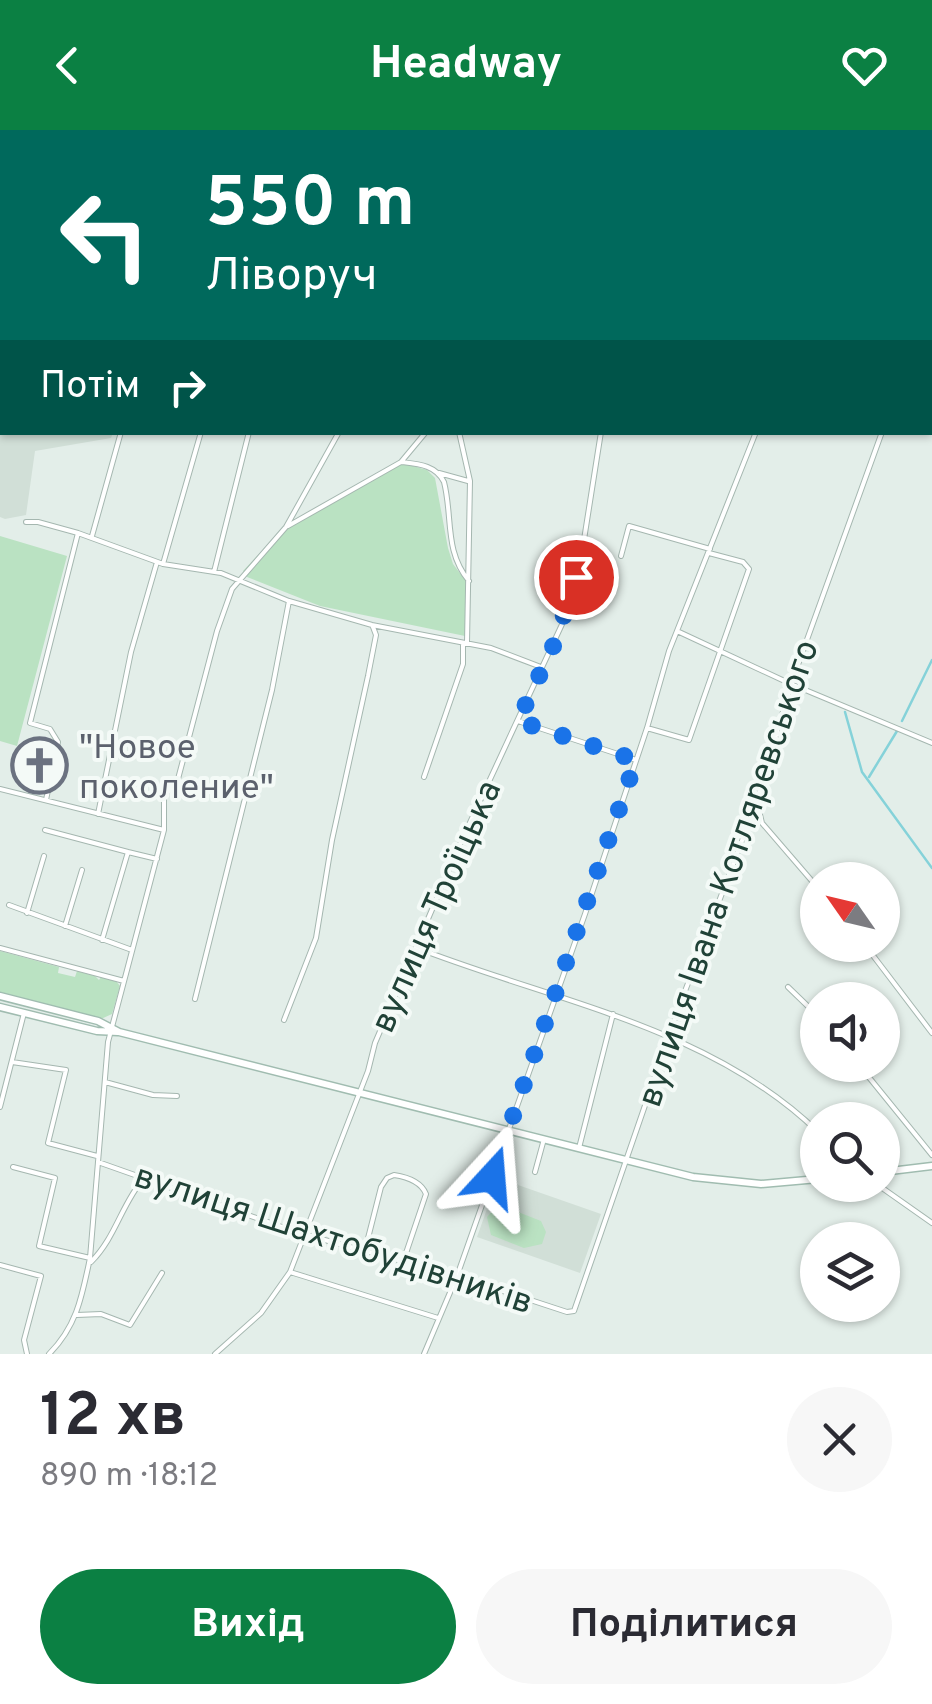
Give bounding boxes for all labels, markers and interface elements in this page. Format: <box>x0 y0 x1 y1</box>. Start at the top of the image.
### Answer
text: Headway <box>370 37 562 94</box>
icon: back <box>40 38 95 93</box>
icon: heart <box>837 38 892 93</box>
text: 550 m <box>205 162 415 251</box>
icon: left <box>40 170 170 300</box>
text: Ліворуч <box>205 249 378 306</box>
icon: right <box>160 360 215 415</box>
text: Потім <box>40 363 140 412</box>
pin <box>534 535 619 620</box>
icon: arrive <box>549 550 604 605</box>
street label: вулиця Івана Котляревського <box>629 635 831 1113</box>
place label: "Новое поколение" <box>79 727 274 811</box>
church icon: "Новое поколение" <box>10 736 70 796</box>
street label: вулиця Троїцька <box>362 774 513 1040</box>
north arrow <box>800 862 900 962</box>
map controls <box>800 862 900 1322</box>
button: sound <box>800 982 900 1082</box>
button: search <box>800 1102 900 1202</box>
position arrow <box>440 1125 544 1229</box>
street label: вулиця Шахтобудівників <box>128 1156 538 1326</box>
button: layers <box>800 1222 900 1322</box>
text: 12 хв <box>40 1381 186 1457</box>
button: close <box>787 1387 892 1492</box>
text: 890 m · 18:12 <box>40 1457 218 1497</box>
button: Вихід <box>40 1569 456 1684</box>
button: Поділитися <box>476 1569 892 1684</box>

